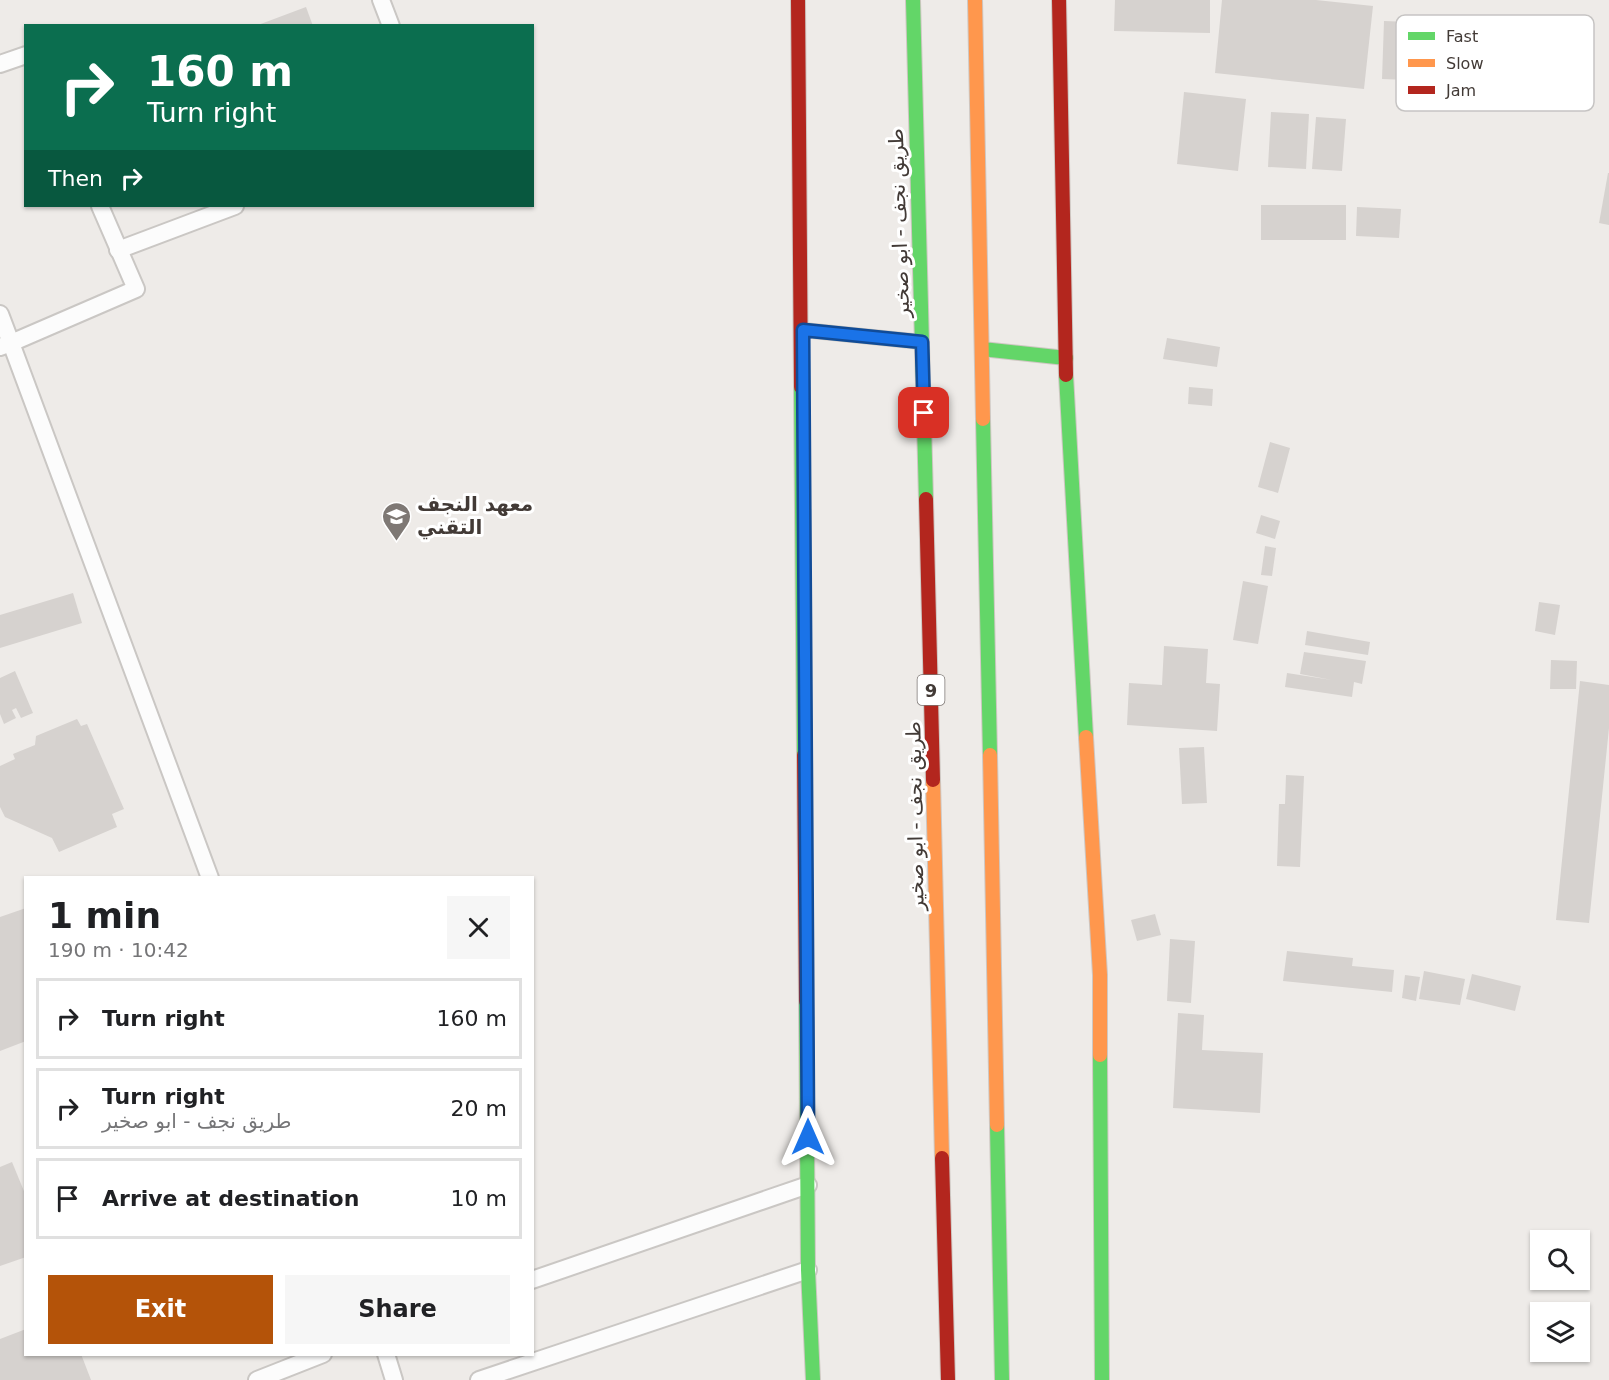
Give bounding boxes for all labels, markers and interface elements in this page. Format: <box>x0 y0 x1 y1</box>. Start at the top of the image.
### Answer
legend <box>1396 15 1594 111</box>
text: Fast <box>1446 27 1478 46</box>
text: 160 m <box>147 47 293 96</box>
icon: right <box>48 48 126 126</box>
text: Slow <box>1446 54 1483 73</box>
text: Jam <box>1445 81 1476 100</box>
text: Turn right <box>147 97 276 128</box>
street label: طريق نجف - ابو صخير <box>884 128 914 319</box>
icon: right <box>115 162 148 195</box>
text: Then <box>48 166 103 191</box>
pin <box>898 387 949 438</box>
icon: arrive <box>907 396 940 429</box>
place label: معهد النجف التقني <box>417 492 533 540</box>
school or university icon: معهد النجف التقني <box>380 500 412 542</box>
road number: 9 <box>918 675 944 705</box>
street label: طريق نجف - ابو صخير <box>901 721 929 912</box>
text: 1 min <box>48 895 161 936</box>
button: close <box>447 896 510 959</box>
text: 190 m · 10:42 <box>48 938 189 962</box>
icon: right <box>51 1002 84 1035</box>
text: Turn right <box>102 1006 225 1031</box>
text: 160 m <box>437 1006 507 1031</box>
text: Turn right <box>102 1084 225 1109</box>
icon: right <box>51 1092 84 1125</box>
text: 20 m <box>451 1096 507 1121</box>
position arrow <box>776 1105 840 1169</box>
text: طريق نجف - ابو صخير <box>102 1109 291 1133</box>
icon: arrive <box>51 1182 84 1215</box>
text: Arrive at destination <box>102 1186 359 1211</box>
text: 10 m <box>451 1186 507 1211</box>
map controls <box>1530 1230 1590 1362</box>
button: search <box>1530 1230 1590 1290</box>
button: Exit <box>48 1275 273 1344</box>
button: Share <box>285 1275 510 1344</box>
button: layers <box>1530 1302 1590 1362</box>

